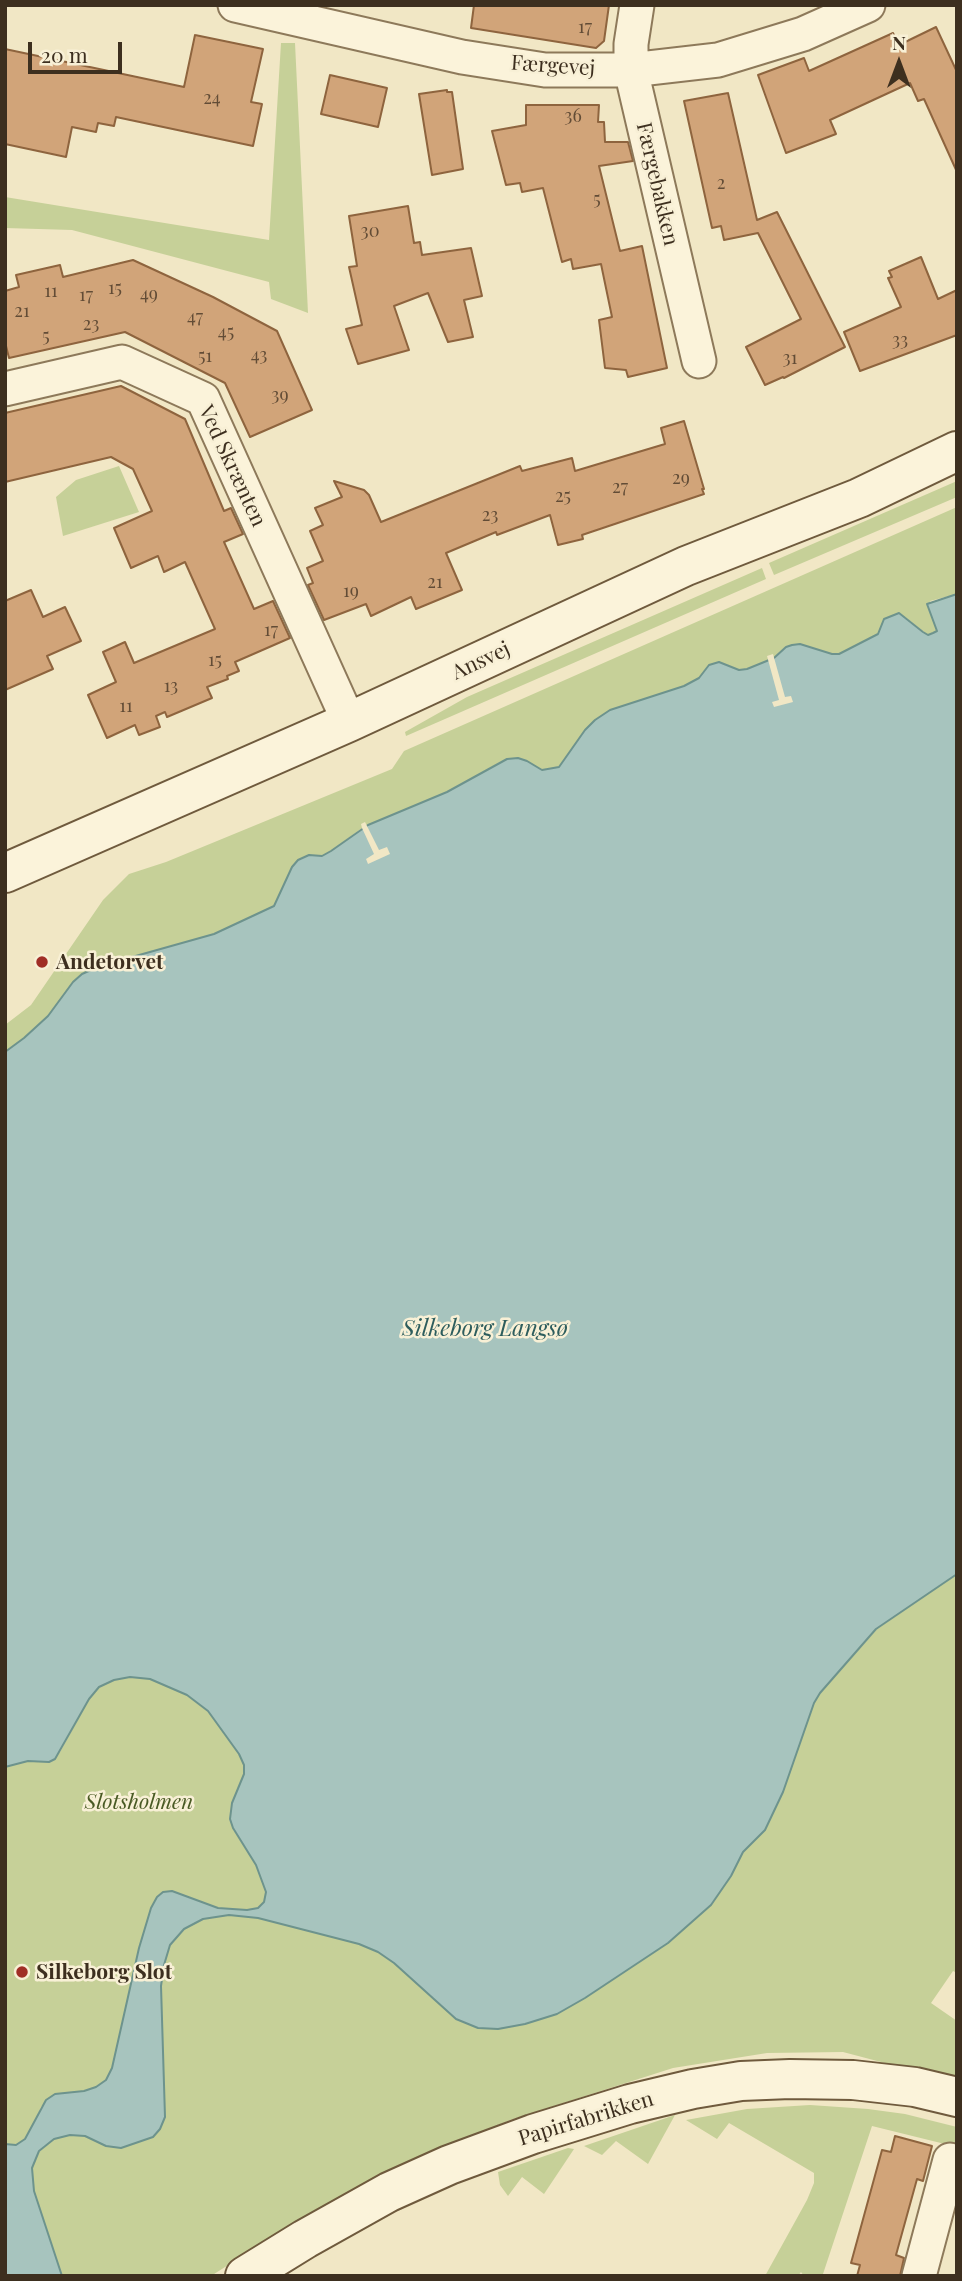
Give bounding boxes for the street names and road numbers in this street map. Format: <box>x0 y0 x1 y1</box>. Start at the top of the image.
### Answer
street label: Færgevej <box>510 50 596 82</box>
street label: Færgebakken <box>631 120 683 248</box>
street label: Ved Skrænten <box>193 401 271 531</box>
street label: Ansvej <box>448 637 514 685</box>
street label: Papirfabrikken <box>515 2086 657 2152</box>

